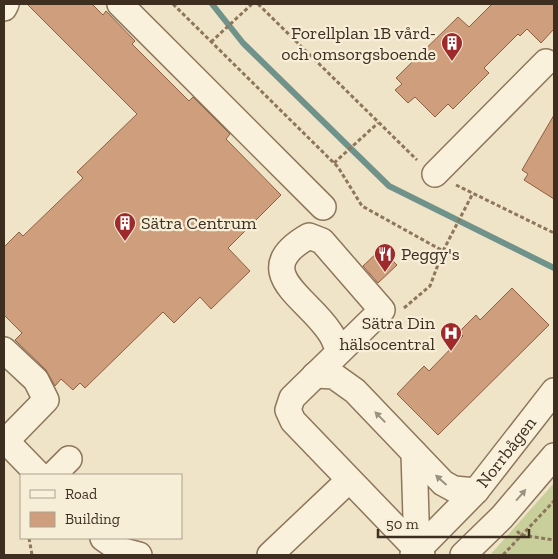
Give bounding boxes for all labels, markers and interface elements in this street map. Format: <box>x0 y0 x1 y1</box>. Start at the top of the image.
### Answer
place label: Forellplan 1B vård- och omsorgsboende <box>281 22 436 65</box>
building icon: Forellplan 1B vård- och omsorgsboende <box>440 31 464 62</box>
building icon: Sätra Centrum <box>113 211 137 242</box>
place label: Sätra Centrum <box>141 212 257 234</box>
restaurant icon: Peggy's <box>373 242 397 273</box>
place label: Peggy's <box>401 243 460 265</box>
place label: Sätra Din hälsocentral <box>340 312 436 355</box>
hospital icon: Sätra Din hälsocentral <box>439 321 463 352</box>
one-way arrow <box>374 412 386 424</box>
street label: Norrbågen <box>472 412 541 492</box>
legend <box>20 474 182 539</box>
one-way arrow <box>436 474 448 486</box>
text: Road <box>65 485 98 503</box>
one-way arrow <box>515 489 526 502</box>
scale bar <box>378 506 529 538</box>
text: Building <box>65 510 120 528</box>
text: 50 m <box>386 515 419 533</box>

